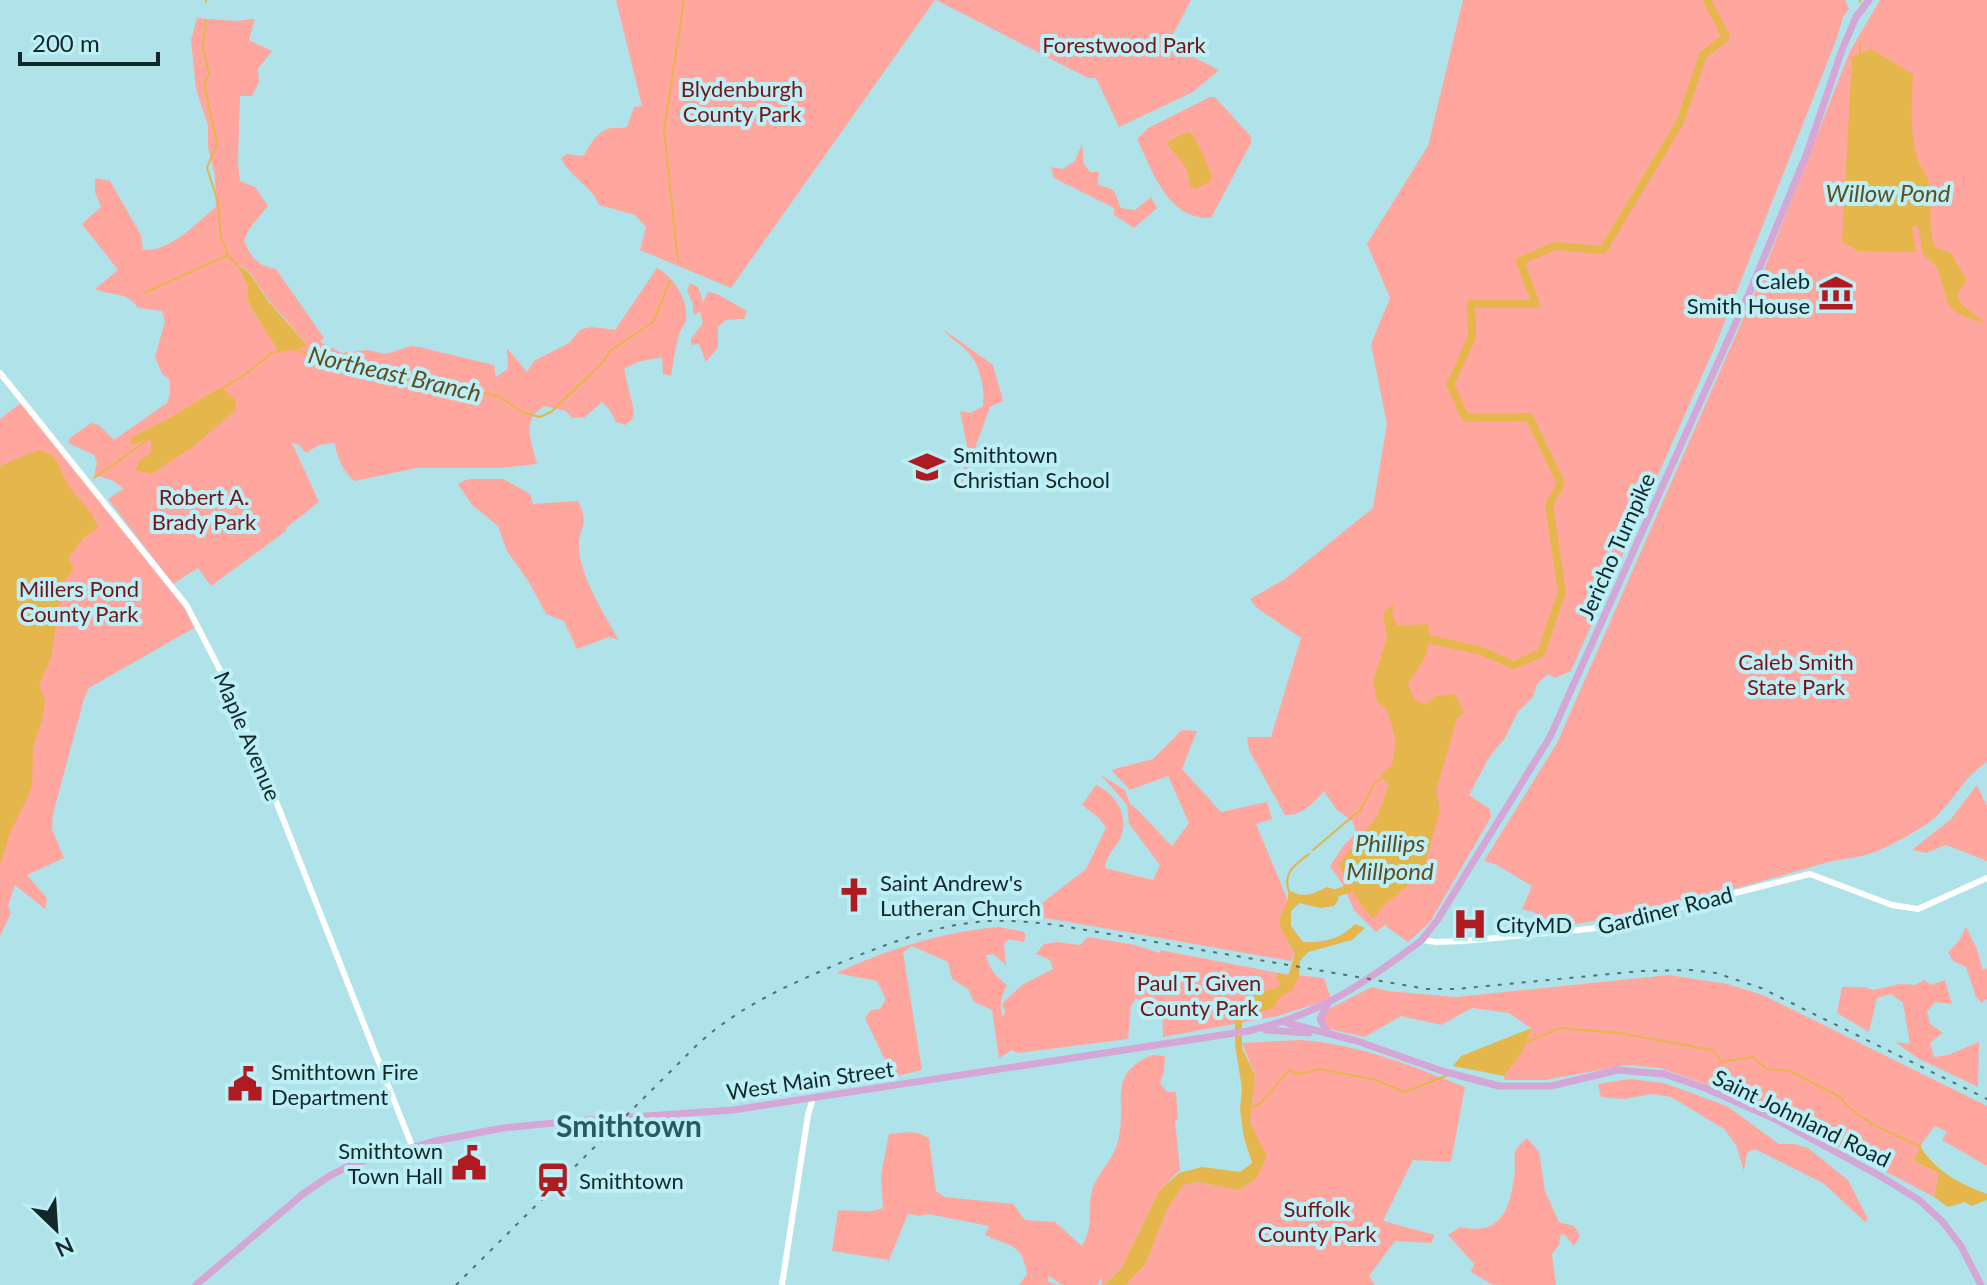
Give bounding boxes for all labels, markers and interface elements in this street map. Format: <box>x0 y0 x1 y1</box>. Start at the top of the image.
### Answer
scale bar <box>20 16 158 66</box>
text: 200 m <box>32 28 100 57</box>
park label: Forestwood Park <box>1042 31 1207 58</box>
park label: Blydenburgh County Park <box>681 75 803 127</box>
water label: Willow Pond <box>1826 178 1951 207</box>
place label: Caleb Smith House <box>1687 267 1810 319</box>
museum icon: Caleb Smith House <box>1817 274 1855 312</box>
water label: Northeast Branch <box>306 339 484 407</box>
place label: Smithtown Christian School <box>953 441 1110 493</box>
school or university icon: Smithtown Christian School <box>908 448 946 486</box>
street label: Jericho Turnpike <box>1572 469 1660 623</box>
park label: Robert A. Brady Park <box>152 483 257 535</box>
park label: Millers Pond County Park <box>19 575 139 627</box>
park label: Caleb Smith State Park <box>1738 648 1854 700</box>
street label: Maple Avenue <box>209 667 287 805</box>
water label: Phillips Millpond <box>1346 828 1434 885</box>
place label: Saint Andrew's Lutheran Church <box>880 869 1041 921</box>
church icon: Saint Andrew's Lutheran Church <box>835 876 873 914</box>
street label: Gardiner Road <box>1595 880 1735 940</box>
hospital icon: CityMD <box>1451 905 1489 943</box>
place label: CityMD <box>1496 911 1572 938</box>
park label: Paul T. Given County Park <box>1137 969 1261 1021</box>
street label: West Main Street <box>725 1055 895 1105</box>
place label: Smithtown Fire Department <box>271 1058 418 1110</box>
street label: Saint Johnland Road <box>1709 1063 1895 1173</box>
public building icon: Smithtown Fire Department <box>226 1065 264 1103</box>
district label: Smithtown <box>556 1107 702 1143</box>
place label: Smithtown Town Hall <box>338 1137 443 1189</box>
public building icon: Smithtown Town Hall <box>450 1144 488 1182</box>
station icon: Smithtown <box>534 1161 572 1199</box>
place label: Smithtown <box>579 1167 684 1194</box>
north arrow <box>16 1189 96 1269</box>
park label: Suffolk County Park <box>1258 1195 1377 1247</box>
text: N <box>51 1232 78 1263</box>

